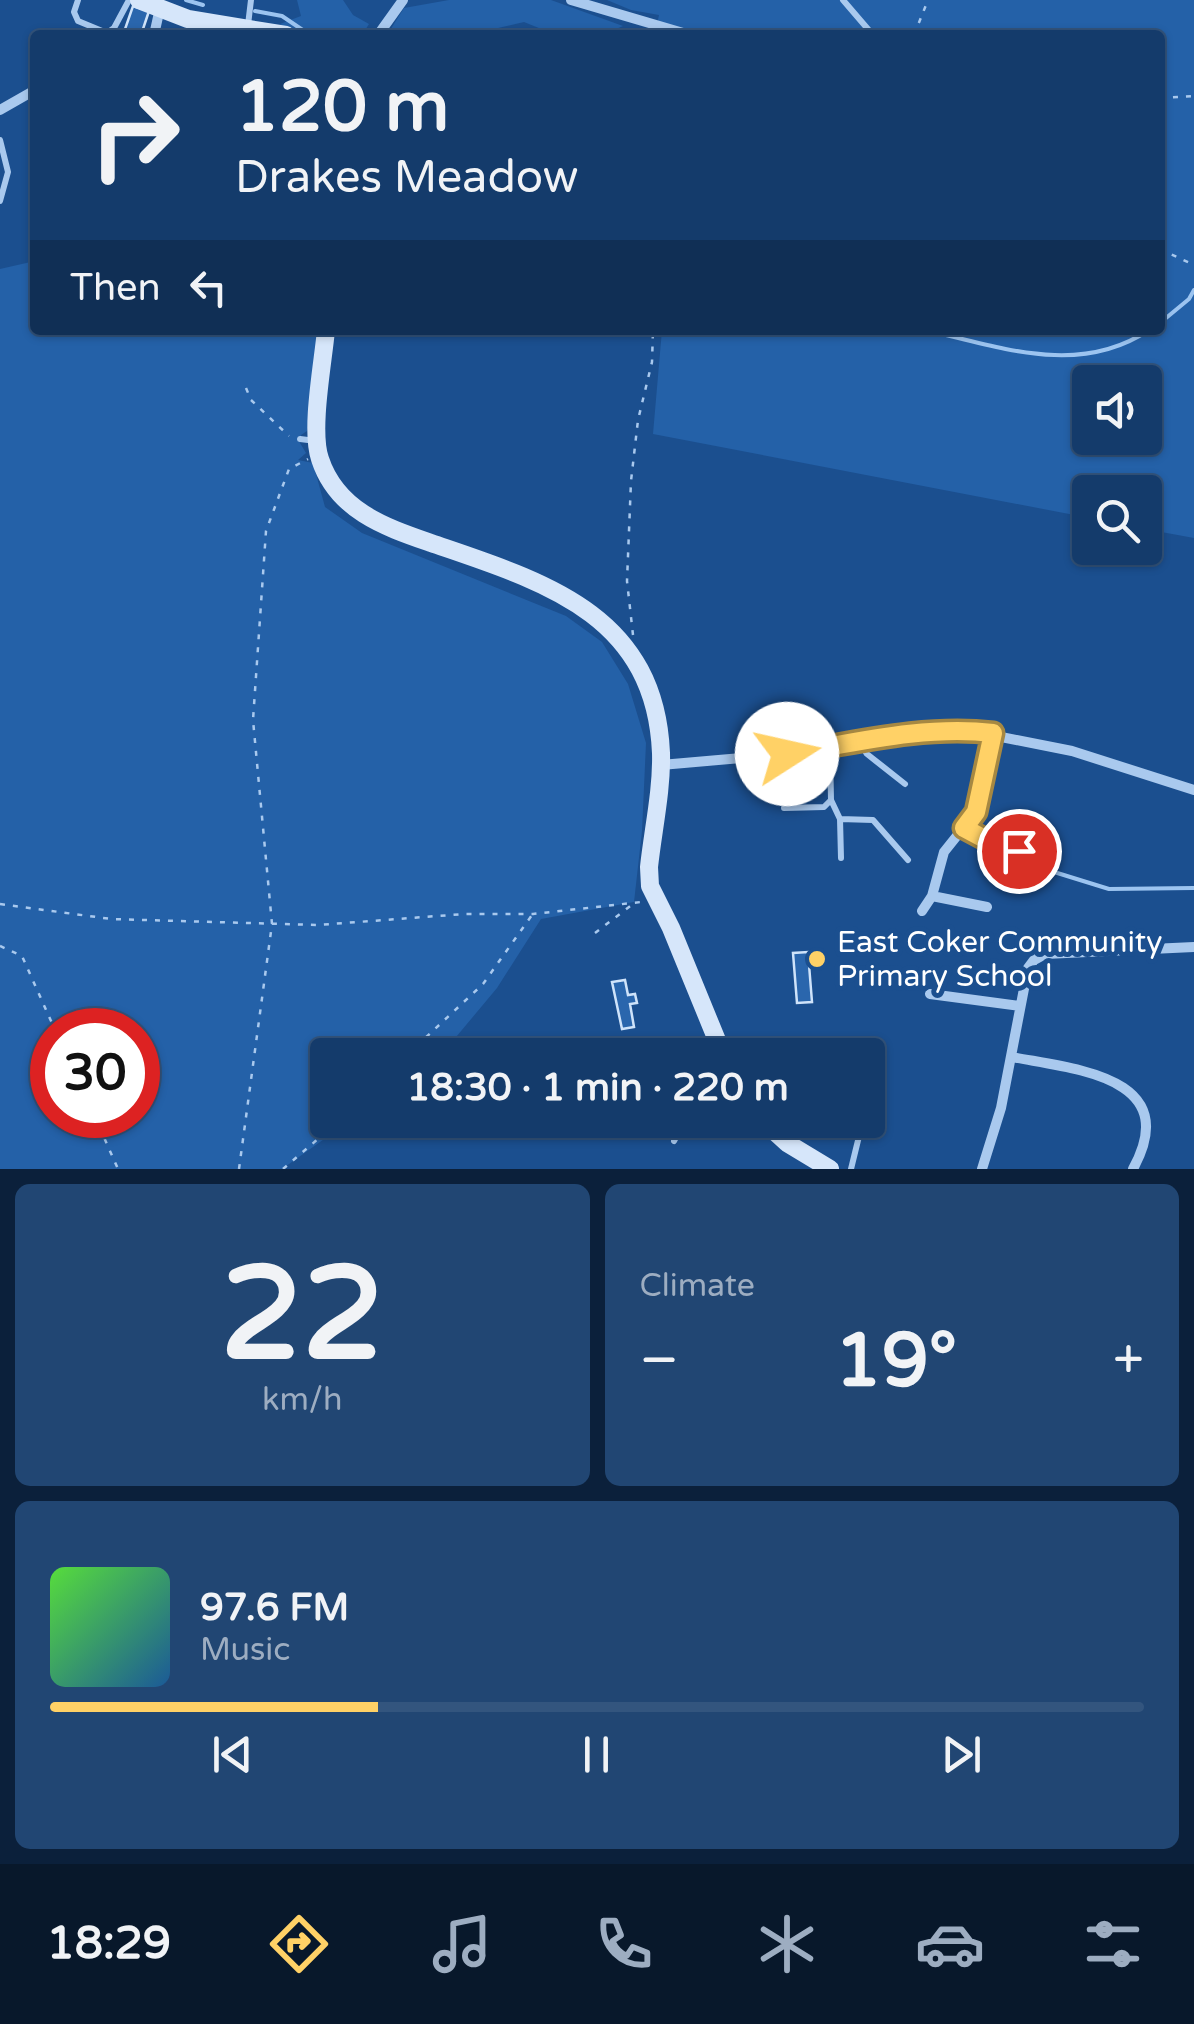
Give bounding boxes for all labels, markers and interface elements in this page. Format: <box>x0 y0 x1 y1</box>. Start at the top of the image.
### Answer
text: 120 m <box>235 66 449 150</box>
icon: right <box>70 70 200 200</box>
text: Drakes Meadow <box>235 151 579 205</box>
icon: left <box>181 260 236 315</box>
text: Then <box>70 265 161 311</box>
map controls <box>1072 365 1162 565</box>
button: sound <box>1072 365 1162 455</box>
button: search <box>1072 475 1162 565</box>
position arrow <box>735 702 839 806</box>
pin <box>977 809 1062 894</box>
icon: arrive <box>992 824 1047 879</box>
place label: East Coker Community Primary School <box>837 924 1162 995</box>
marker: East Coker Community Primary School <box>806 948 828 970</box>
speed limit sign: 30 <box>30 1008 160 1138</box>
text: 18:30 · 1 min · 220 m <box>406 1065 789 1111</box>
text: 22 <box>221 1238 384 1394</box>
text: Climate <box>640 1267 755 1305</box>
text: 19° <box>835 1316 957 1406</box>
text: − <box>640 1328 679 1394</box>
text: + <box>1113 1328 1144 1394</box>
text: km/h <box>262 1381 342 1419</box>
text: 97.6 FM <box>200 1585 349 1631</box>
text: Music <box>200 1631 290 1669</box>
icon: previous <box>205 1727 260 1782</box>
icon: pause <box>569 1727 624 1782</box>
icon: next <box>934 1727 989 1782</box>
icon: directions <box>264 1909 334 1979</box>
icon: music <box>427 1909 497 1979</box>
icon: phone <box>589 1909 659 1979</box>
icon: climate <box>752 1909 822 1979</box>
icon: car <box>915 1909 985 1979</box>
icon: filters <box>1078 1909 1148 1979</box>
text: 18:29 <box>46 1917 171 1971</box>

